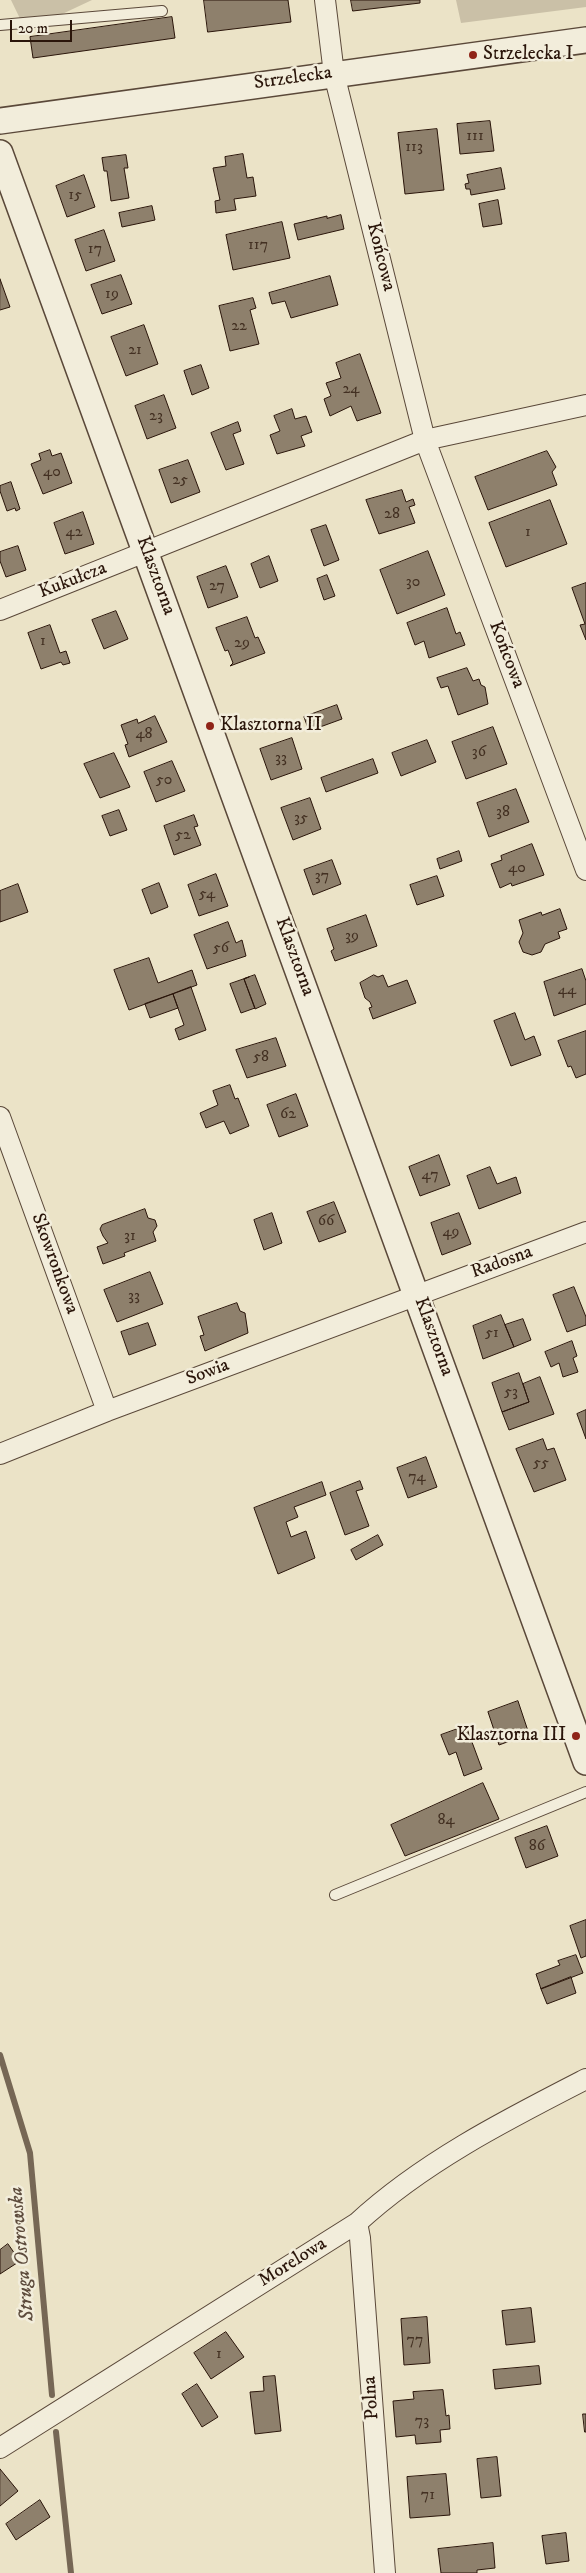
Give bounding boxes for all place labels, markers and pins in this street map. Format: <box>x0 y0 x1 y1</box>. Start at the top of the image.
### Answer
place label: Strzelecka I <box>483 44 573 66</box>
marker: Strzelecka I <box>467 49 479 61</box>
place label: Klasztorna II <box>220 715 322 737</box>
marker: Klasztorna II <box>204 720 216 732</box>
place label: Klasztorna III <box>456 1725 566 1747</box>
marker: Klasztorna III <box>570 1730 582 1742</box>

